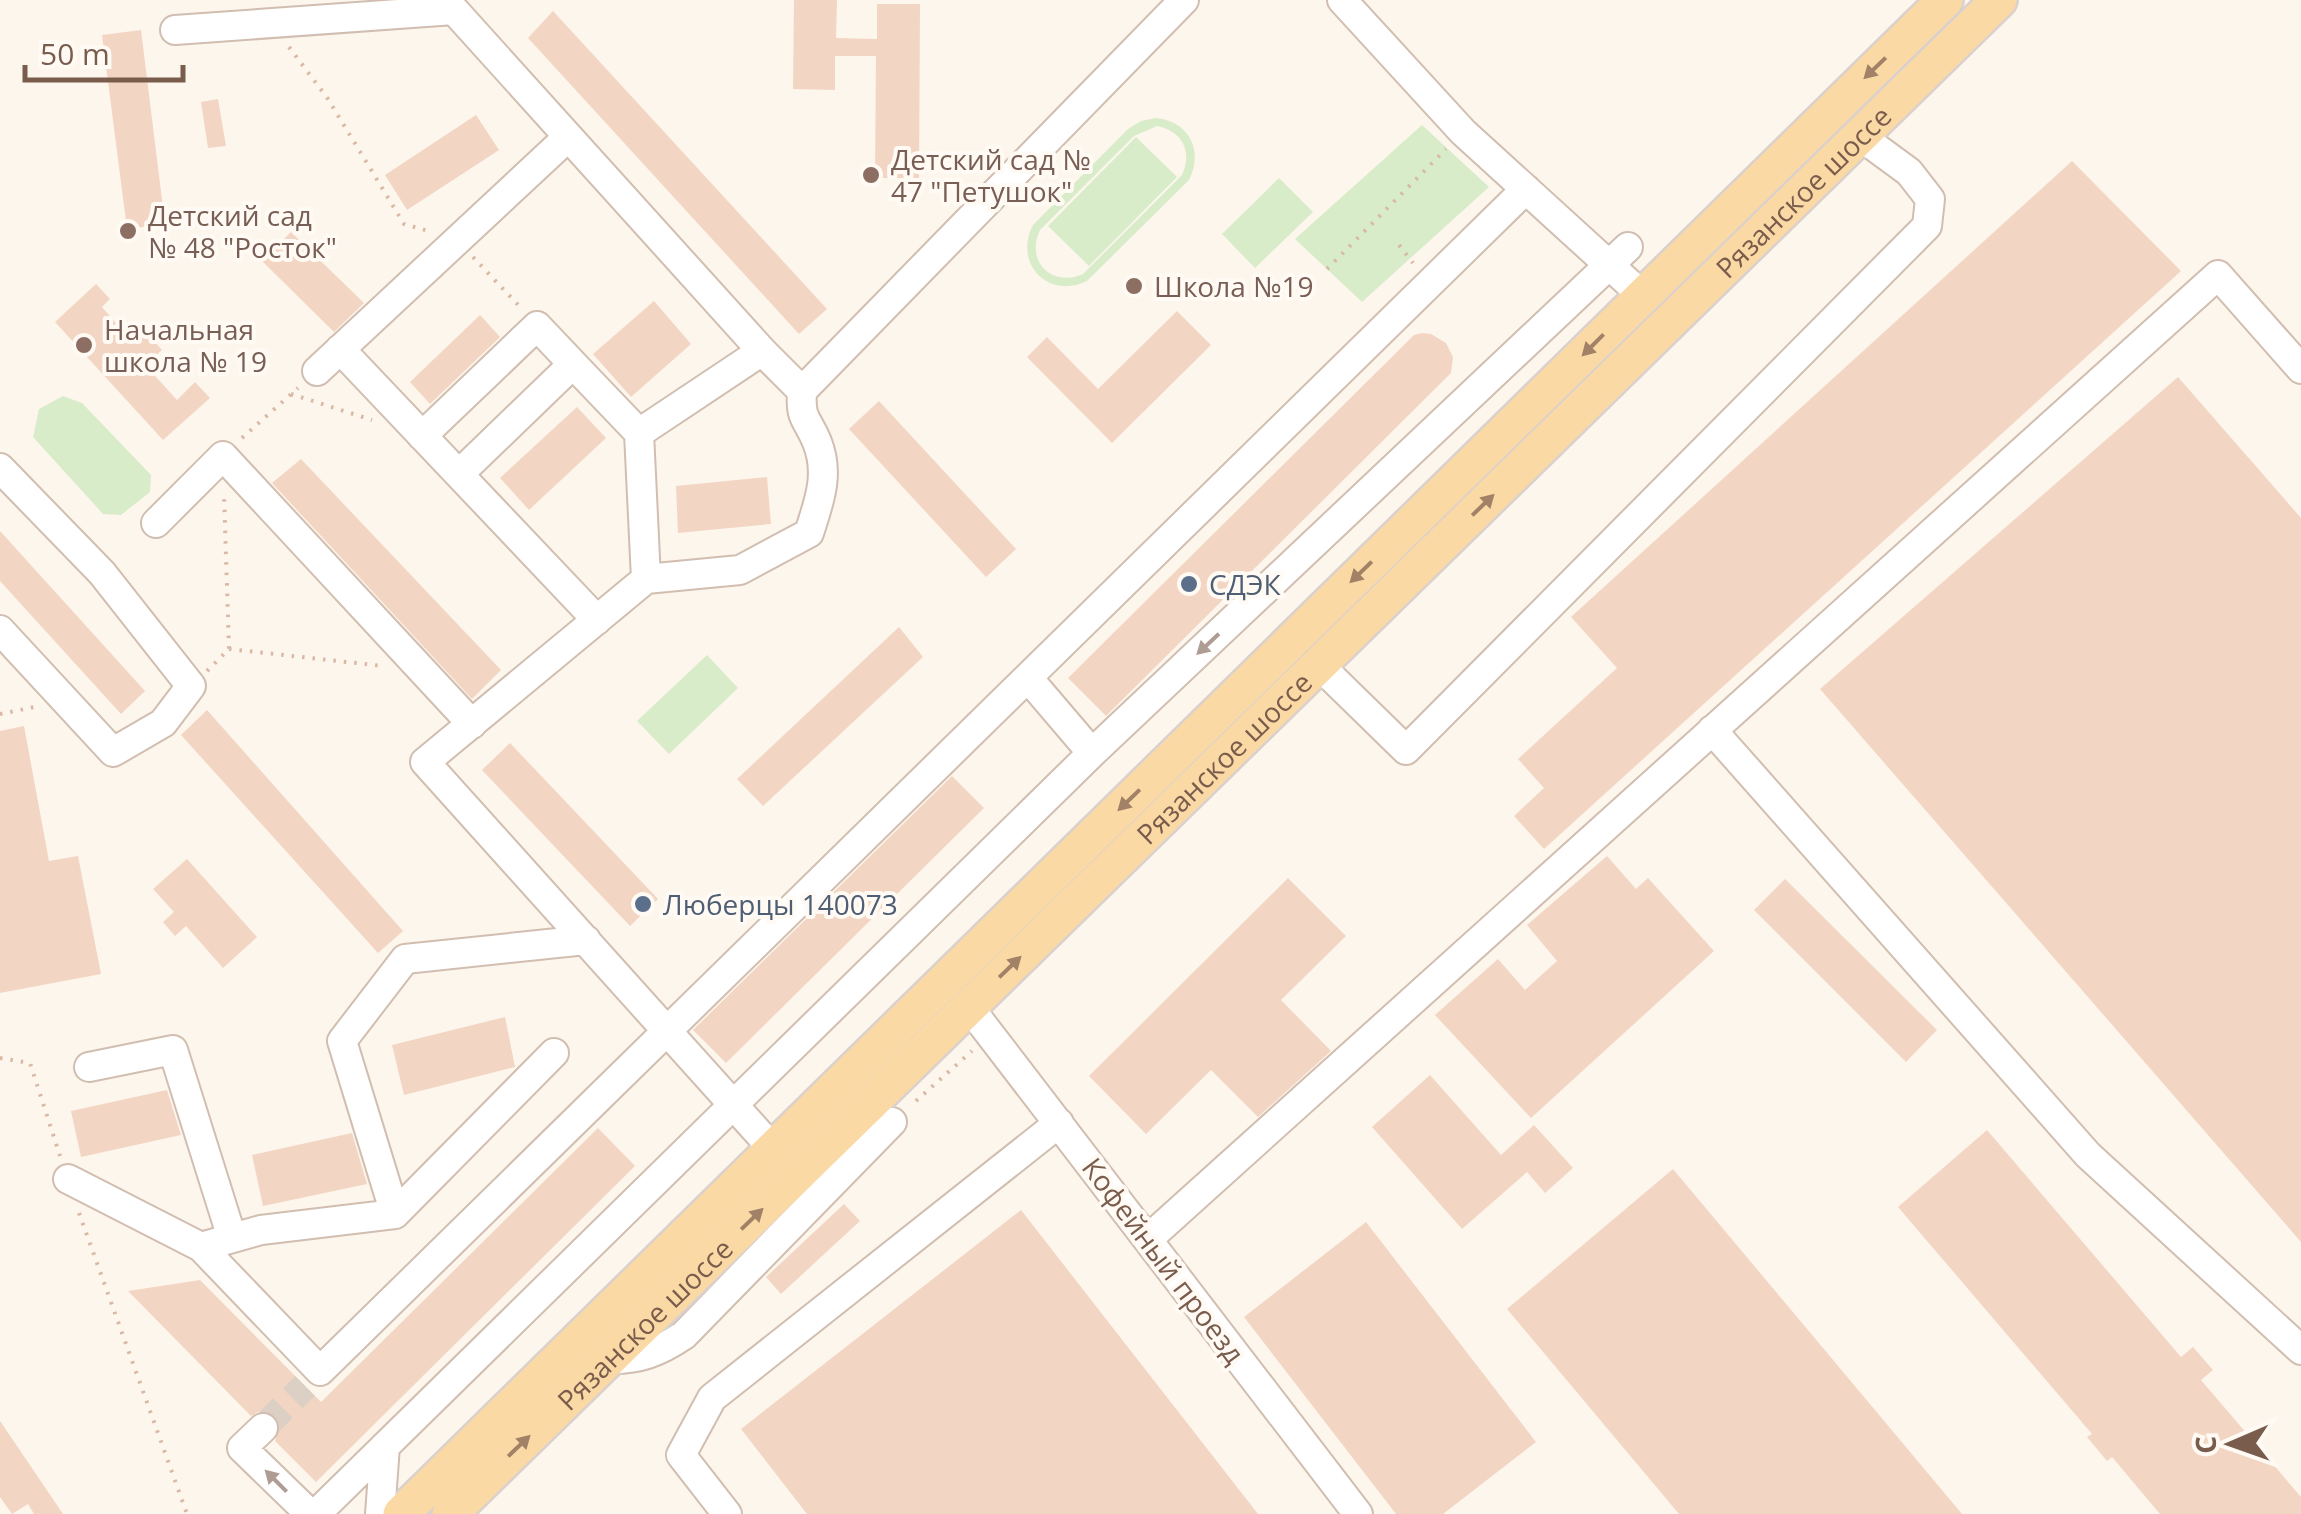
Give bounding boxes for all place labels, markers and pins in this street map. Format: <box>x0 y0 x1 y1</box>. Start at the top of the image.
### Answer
place label: Детский сад № 47 "Петушок" <box>891 140 1091 210</box>
marker: Детский сад № 47 "Петушок" <box>860 164 882 186</box>
place label: Детский сад № 48 "Росток" <box>148 196 337 266</box>
marker: Детский сад № 48 "Росток" <box>117 220 139 242</box>
place label: Школа №19 <box>1154 267 1314 305</box>
marker: Школа №19 <box>1123 275 1145 297</box>
place label: Начальная школа № 19 <box>104 310 267 380</box>
marker: Начальная школа № 19 <box>73 334 95 356</box>
place label: СДЭК <box>1209 565 1281 603</box>
marker: СДЭК <box>1178 573 1200 595</box>
place label: Люберцы 140073 <box>663 885 898 923</box>
marker: Люберцы 140073 <box>632 893 654 915</box>

